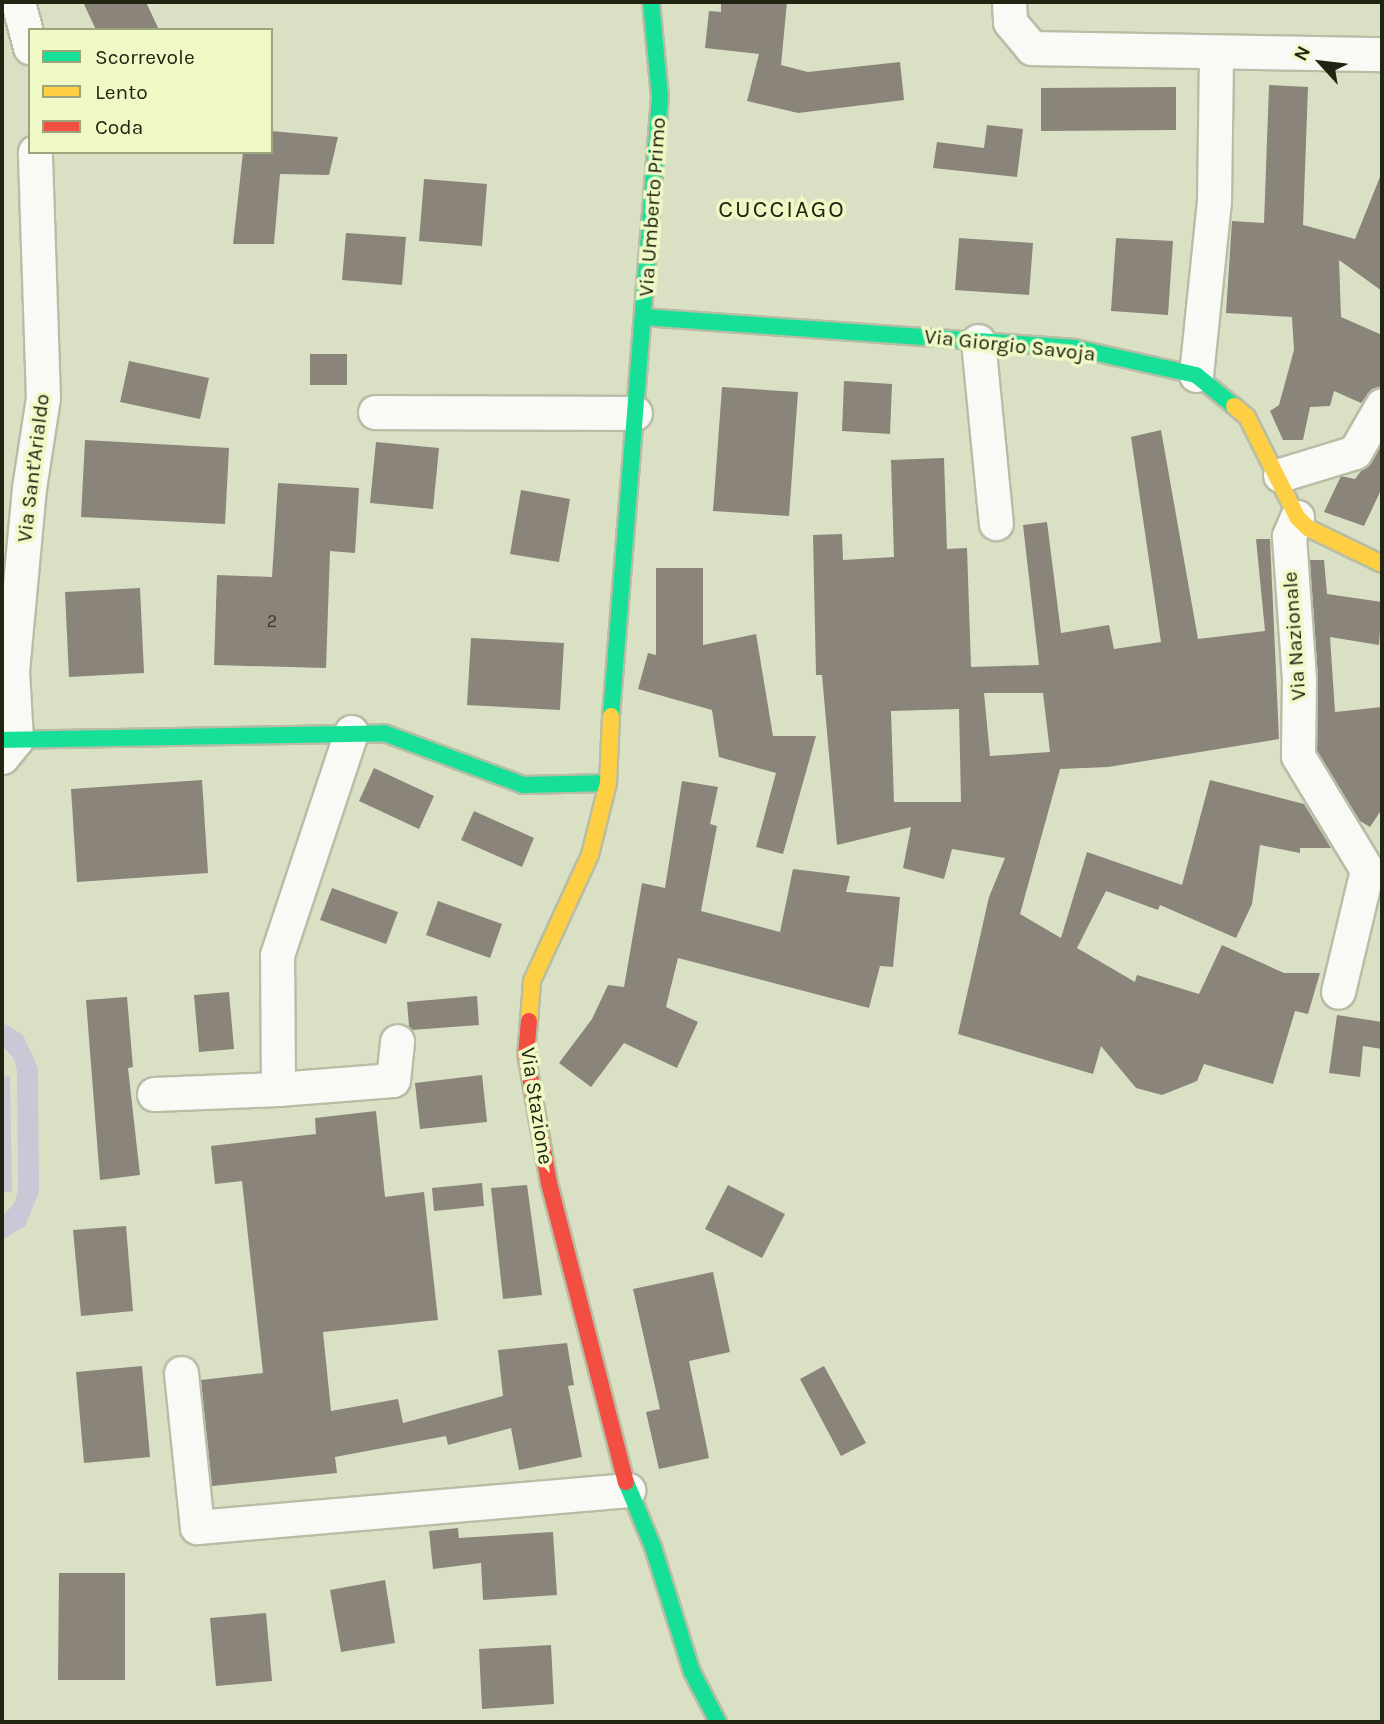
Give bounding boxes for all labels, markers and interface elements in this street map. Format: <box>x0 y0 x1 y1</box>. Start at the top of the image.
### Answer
legend <box>28 28 273 154</box>
north arrow <box>1286 28 1356 98</box>
text: N <box>1289 42 1315 65</box>
text: Scorrevole <box>95 45 195 69</box>
text: Lento <box>95 80 148 104</box>
text: Coda <box>95 115 143 139</box>
street label: Via Umberto Primo <box>633 116 671 298</box>
district label: CUCCIAGO <box>719 196 845 224</box>
street label: Via Giorgio Savoja <box>923 323 1097 367</box>
street label: Via Sant'Arialdo <box>11 392 55 544</box>
street label: Via Nazionale <box>1277 571 1311 701</box>
house number: 2 <box>267 610 277 632</box>
street label: Via Stazione <box>515 1046 559 1166</box>

